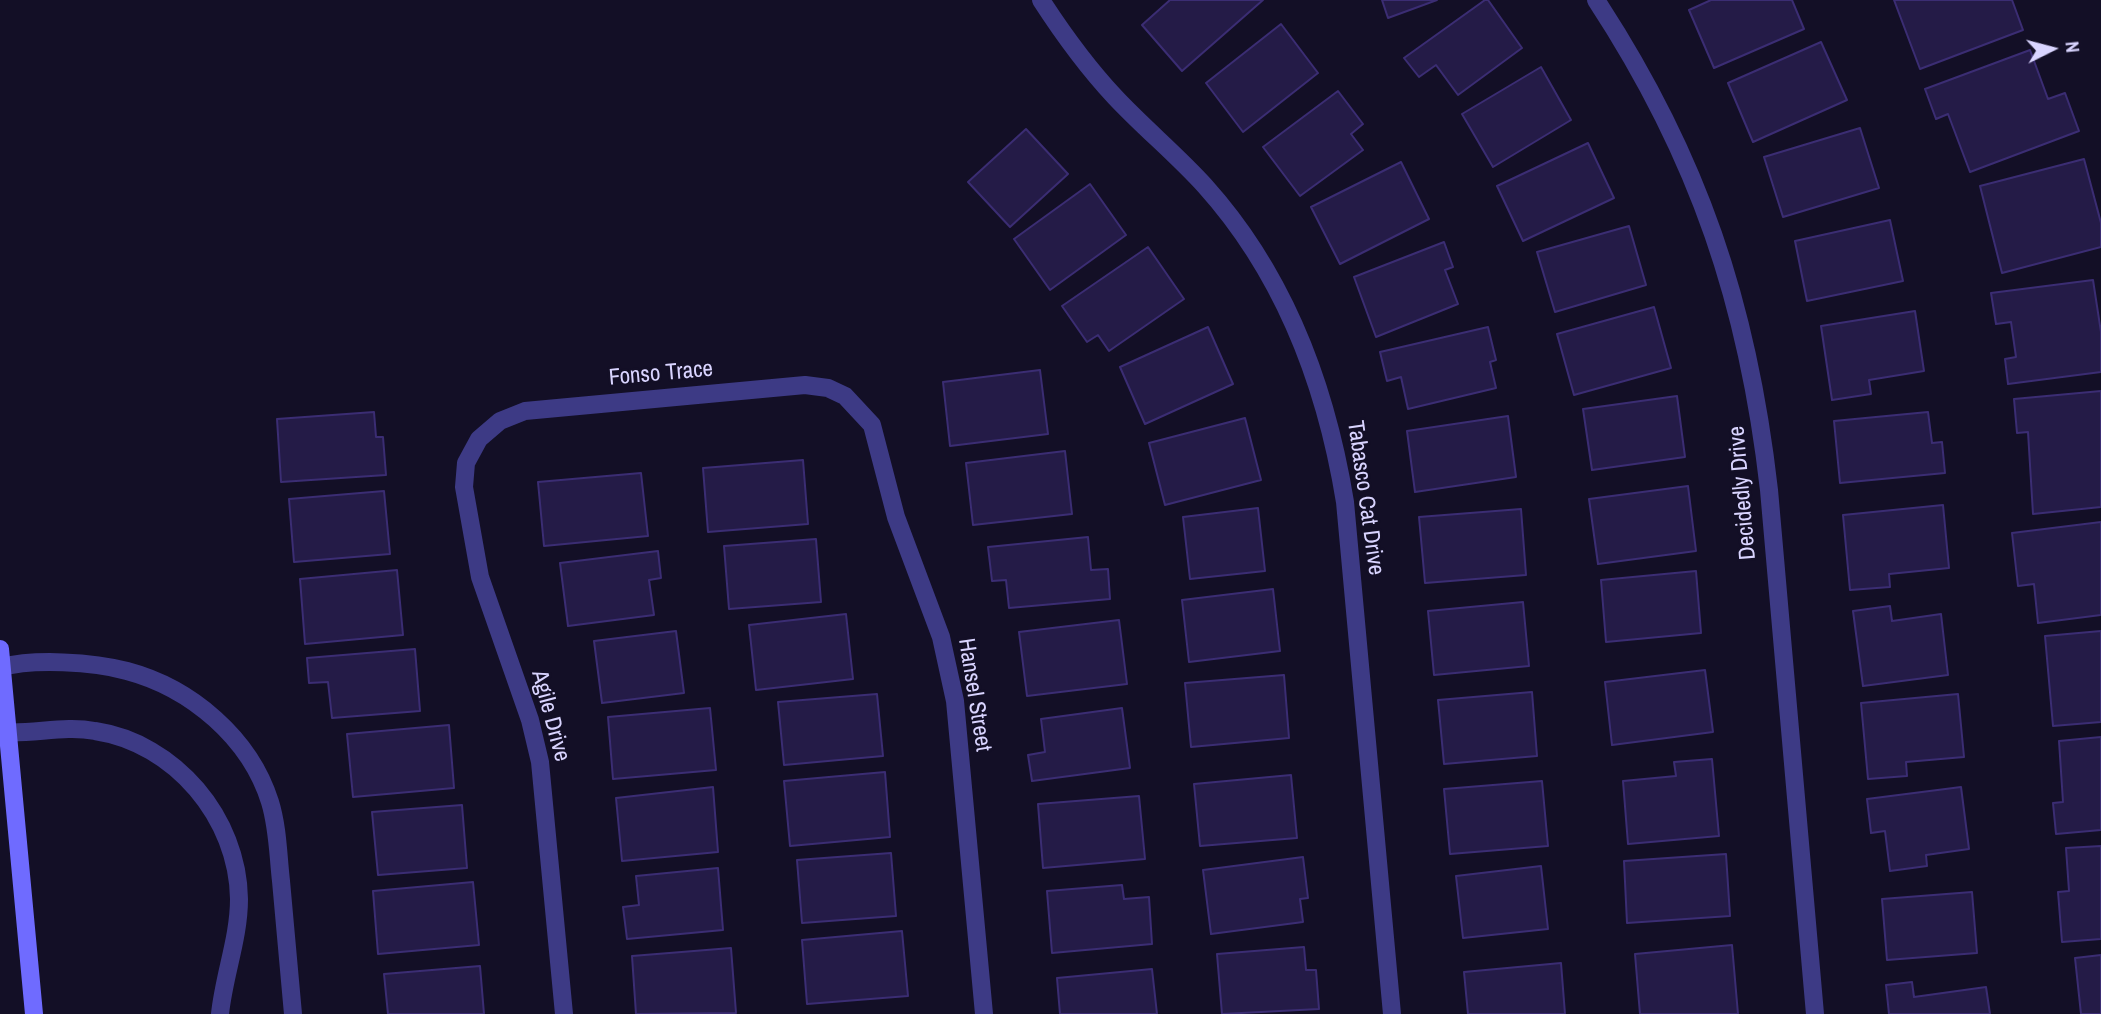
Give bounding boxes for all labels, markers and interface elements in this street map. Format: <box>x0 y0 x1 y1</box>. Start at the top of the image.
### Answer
north arrow <box>2017 14 2087 84</box>
text: N <box>2059 40 2086 54</box>
street label: Fonso Trace <box>608 356 714 392</box>
street label: Tabasco Cat Drive <box>1341 419 1389 577</box>
street label: Decidedly Drive <box>1723 425 1763 561</box>
street label: Hansel Street <box>951 636 997 754</box>
street label: Agile Drive <box>525 667 575 765</box>

